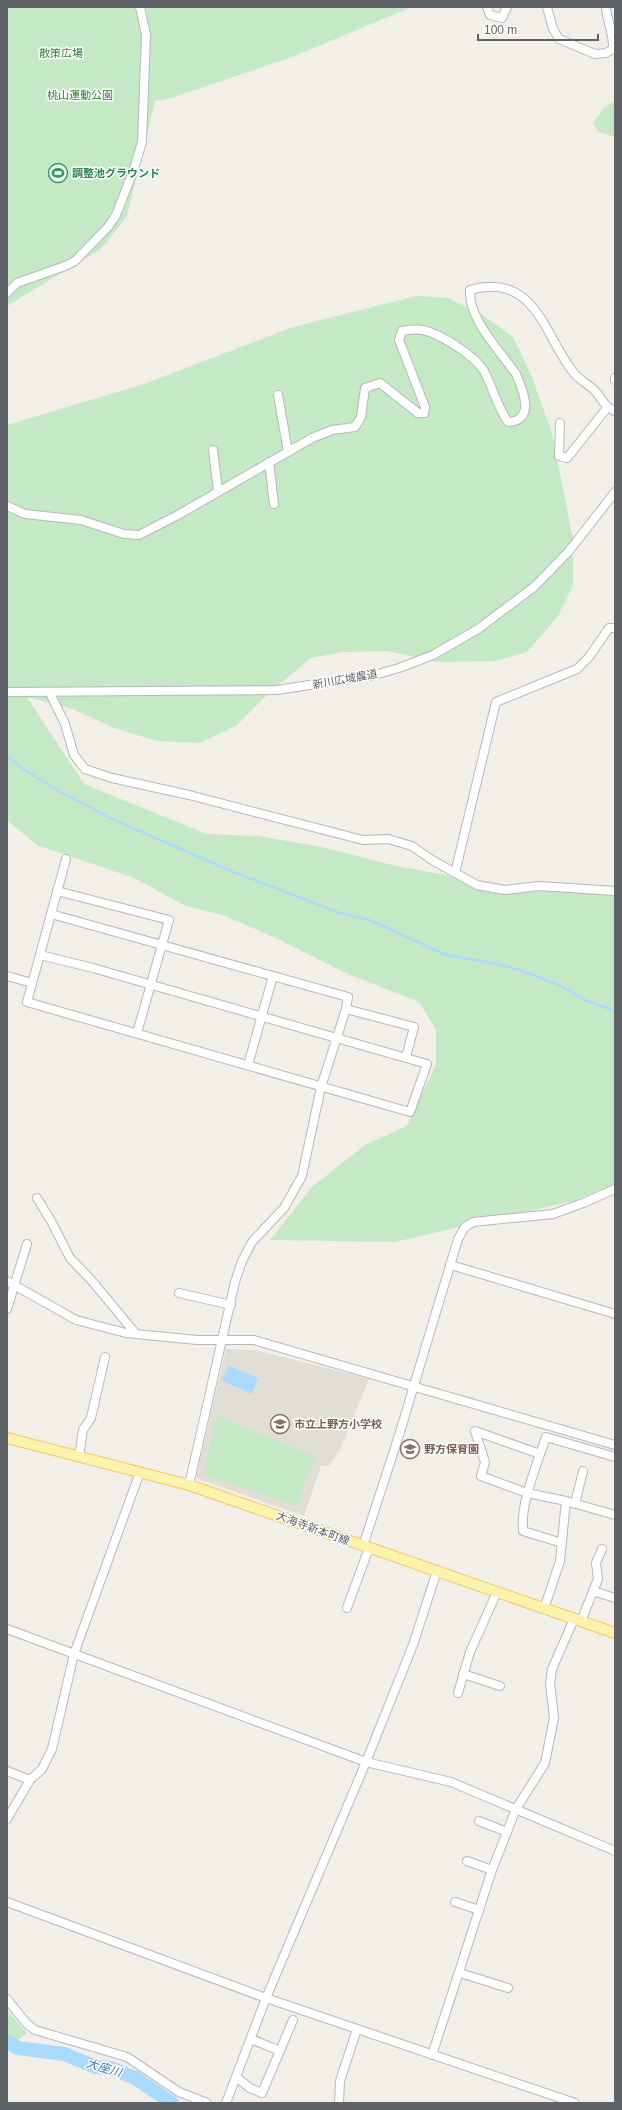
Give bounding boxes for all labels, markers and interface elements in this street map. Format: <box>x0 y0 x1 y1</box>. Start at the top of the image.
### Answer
scale bar <box>478 16 598 42</box>
text: 100 m <box>484 23 517 37</box>
park label: 散策広場 <box>39 47 83 59</box>
park label: 桃山運動公園 <box>47 89 113 101</box>
sports icon: 調整池グラウンド <box>47 162 69 184</box>
place label: 調整池グラウンド <box>72 167 160 179</box>
street label: 新川広域農道 <box>311 667 379 691</box>
school or university icon: 市立上野方小学校 <box>269 1413 291 1435</box>
place label: 市立上野方小学校 <box>294 1418 382 1430</box>
school or university icon: 野方保育園 <box>399 1438 421 1460</box>
place label: 野方保育園 <box>424 1443 479 1455</box>
street label: 大海寺新本町線 <box>275 1509 351 1547</box>
water label: 大座川 <box>85 2056 125 2081</box>

